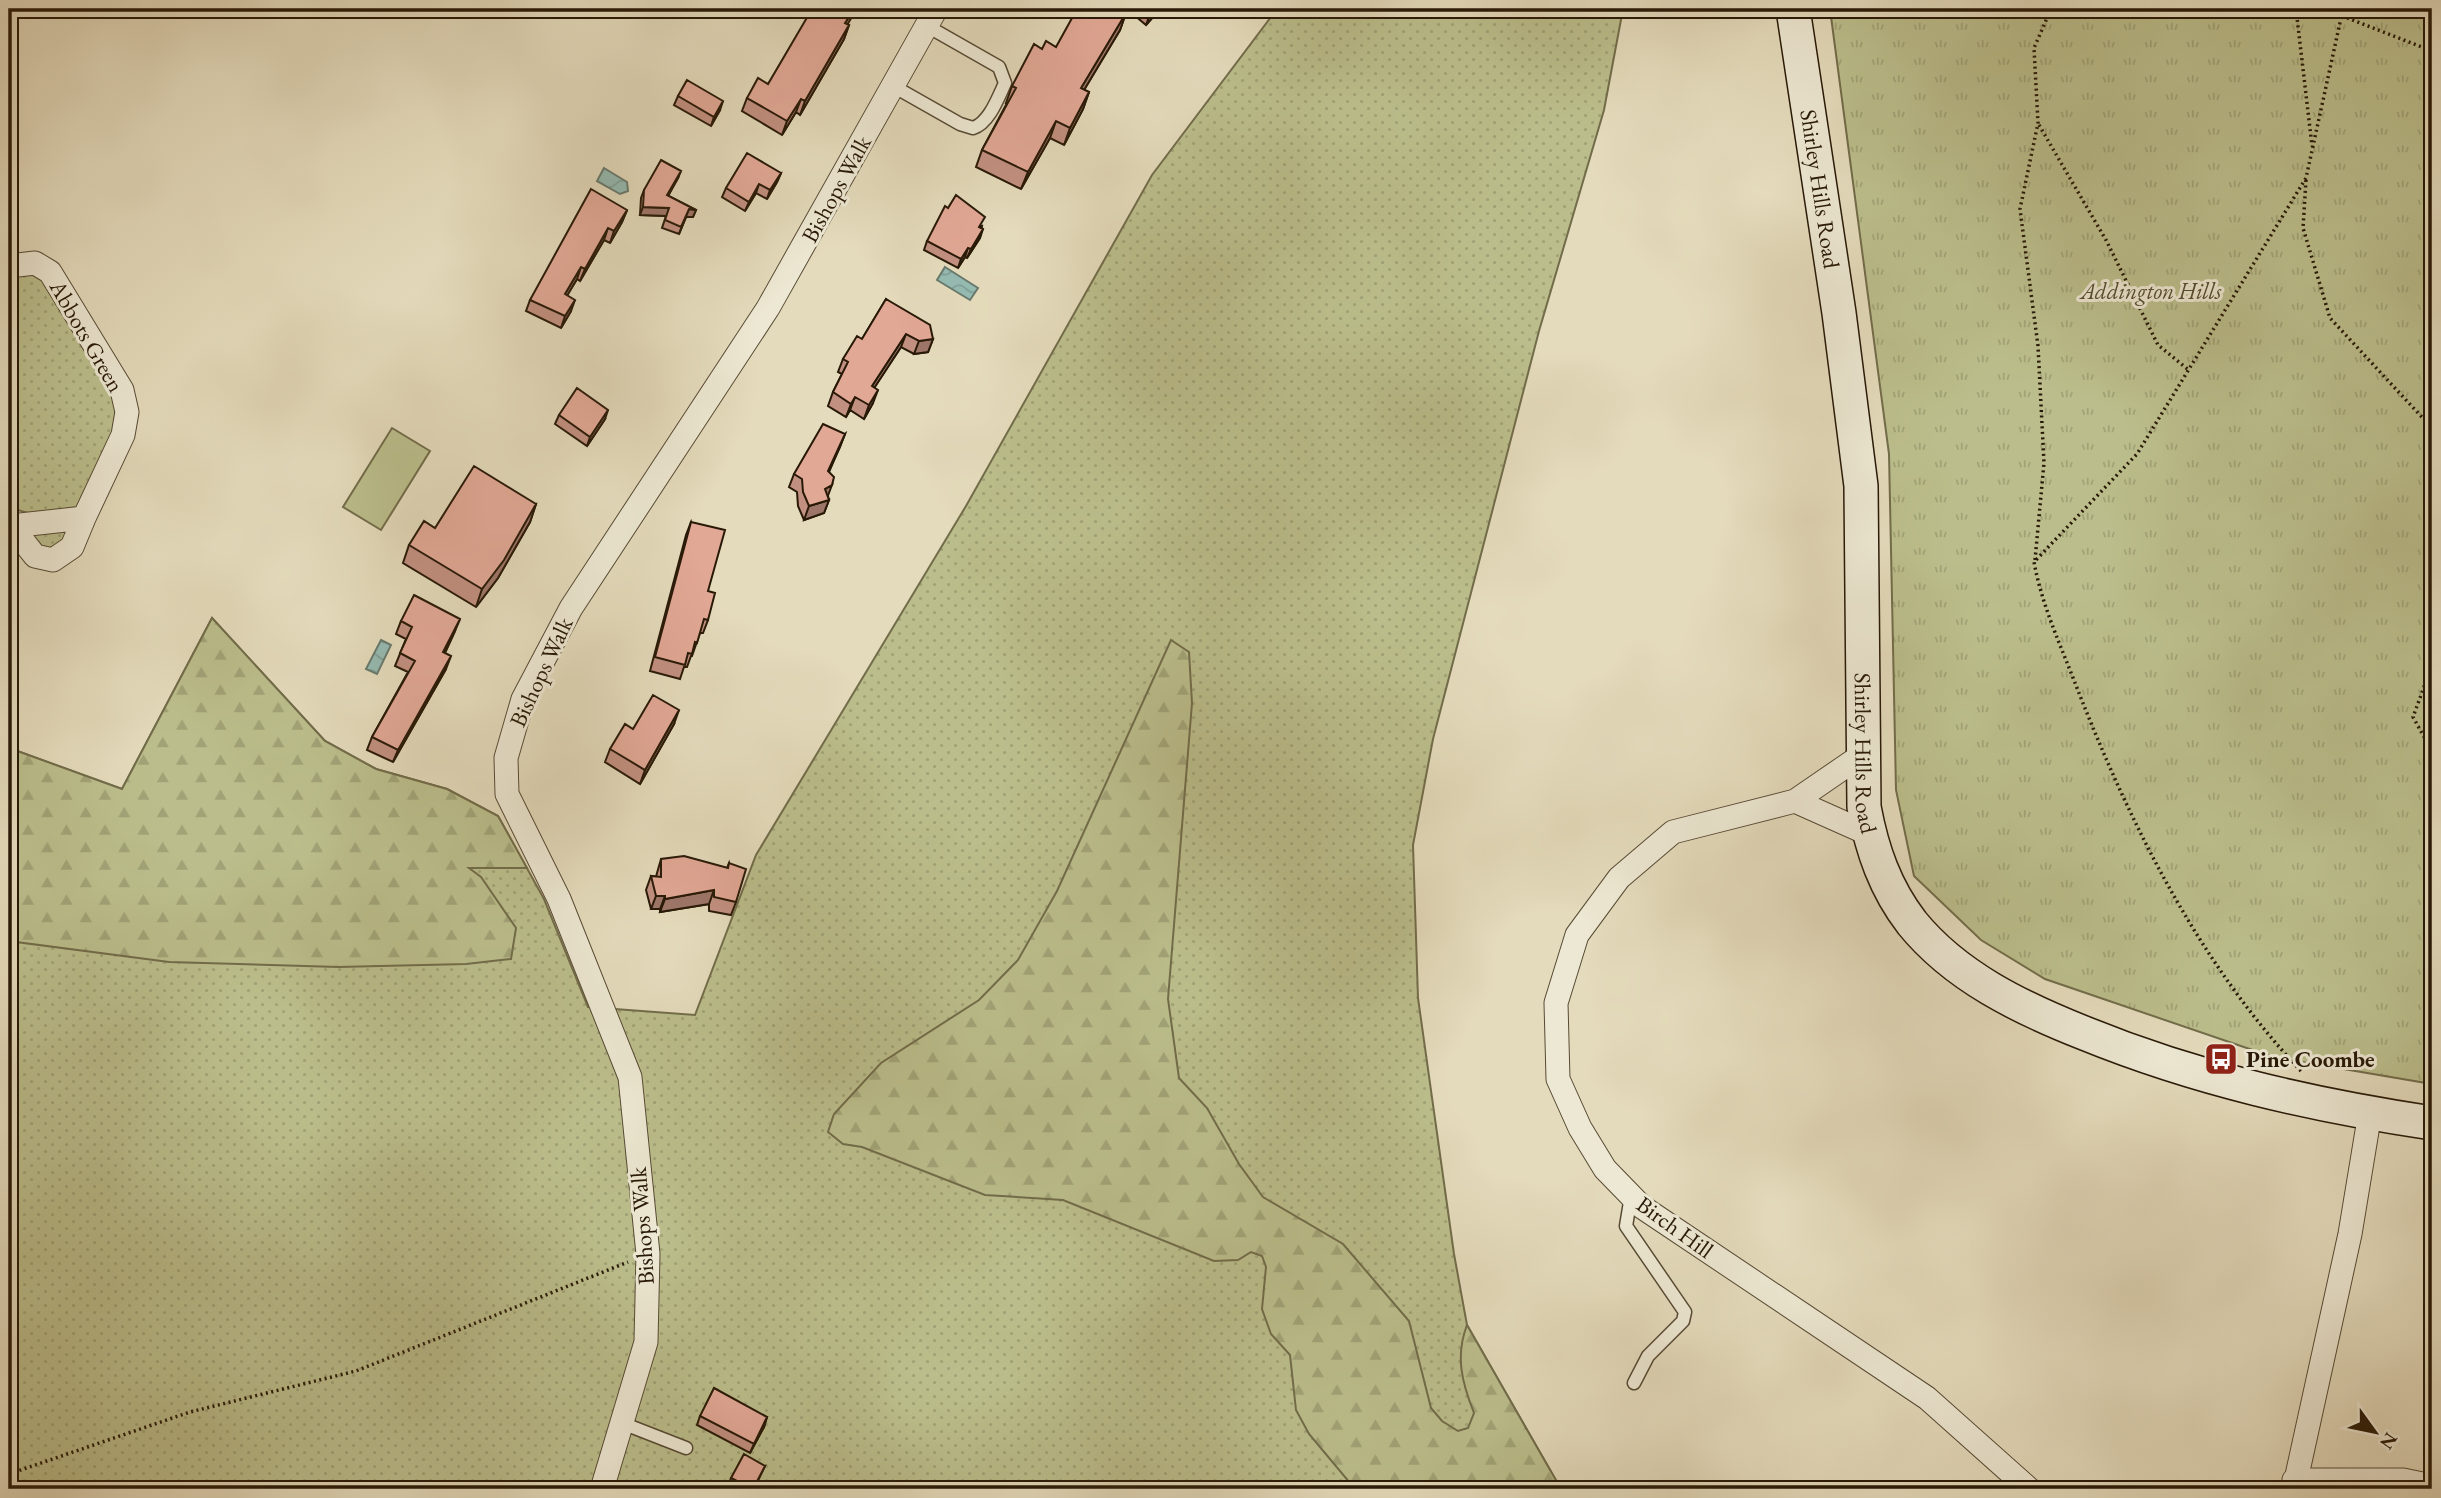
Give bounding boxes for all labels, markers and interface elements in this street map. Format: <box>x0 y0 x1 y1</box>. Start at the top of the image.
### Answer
street label: Shirley Hills Road <box>1793 107 1847 271</box>
street label: Bishops Walk <box>794 129 878 248</box>
street label: Abbots Green <box>42 274 131 397</box>
park label: Addington Hills <box>2079 276 2222 306</box>
street label: Bishops Walk <box>502 611 580 732</box>
street label: Shirley Hills Road <box>1848 673 1884 837</box>
bus stop icon: Pine Coombe <box>2202 1040 2240 1078</box>
place label: Pine Coombe <box>2246 1044 2375 1074</box>
street label: Bishops Walk <box>623 1165 661 1286</box>
street label: Birch Hill <box>1631 1189 1720 1265</box>
north arrow <box>2340 1396 2410 1466</box>
text: N <box>2374 1428 2404 1455</box>

